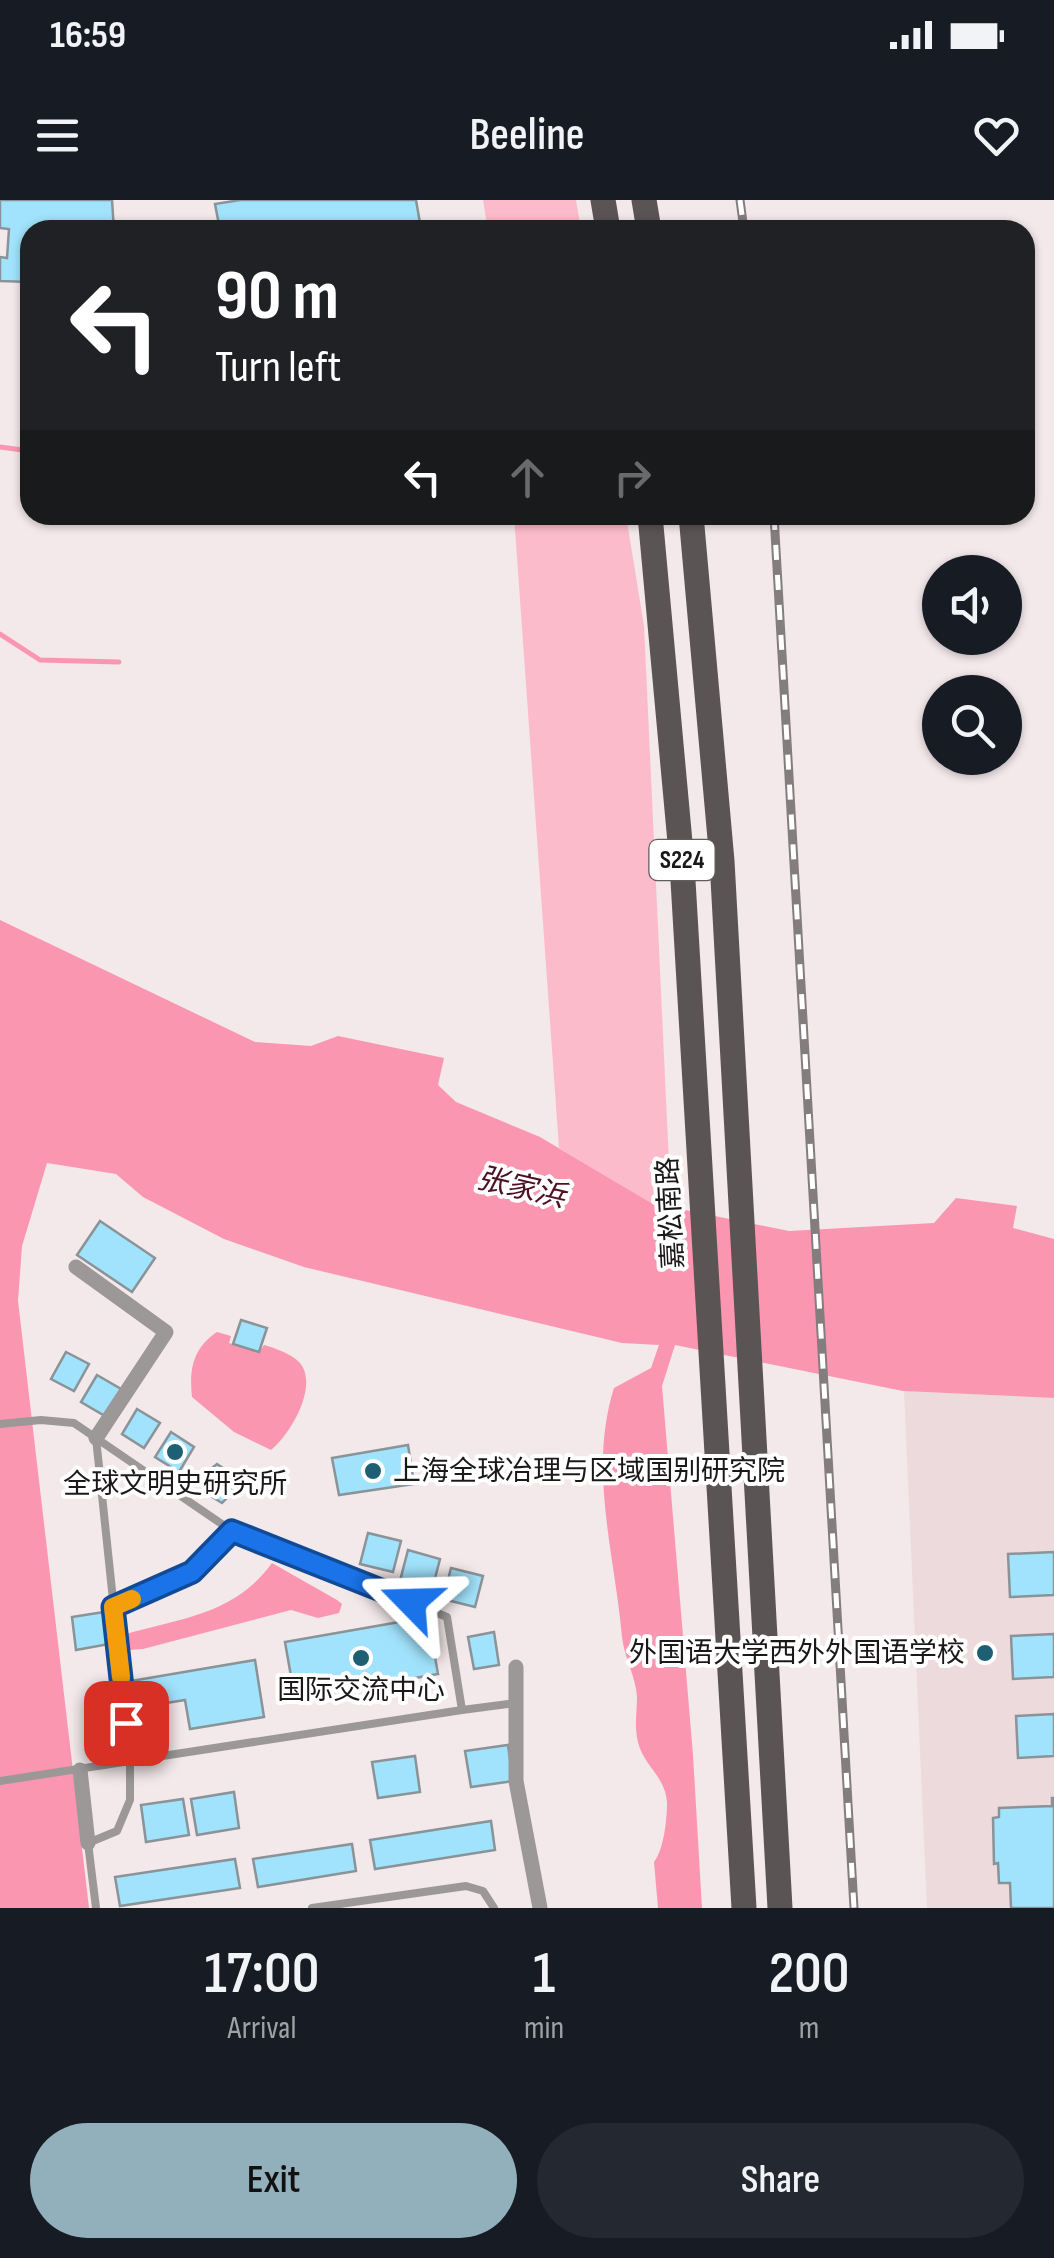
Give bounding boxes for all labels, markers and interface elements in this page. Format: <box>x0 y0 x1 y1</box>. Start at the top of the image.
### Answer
text: 16:59 <box>50 13 126 58</box>
icon: menu <box>30 108 85 163</box>
text: Beeline <box>469 108 585 163</box>
icon: heart <box>969 108 1024 163</box>
text: 90 m <box>215 255 339 339</box>
icon: left <box>50 260 180 390</box>
text: Turn left <box>215 340 341 395</box>
icon: left <box>395 450 450 505</box>
icon: ahead <box>500 450 555 505</box>
icon: right <box>605 450 660 505</box>
map controls <box>922 555 1022 775</box>
button: sound <box>922 555 1022 655</box>
button: search <box>922 675 1022 775</box>
road number: S224 <box>650 840 714 880</box>
street label: 嘉松南路 <box>652 1156 690 1270</box>
water label: 张家浜 <box>473 1160 572 1216</box>
marker: 全球文明史研究所 <box>164 1441 186 1463</box>
place label: 上海全球冶理与区域国别研究院 <box>393 1455 785 1488</box>
marker: 上海全球冶理与区域国别研究院 <box>362 1460 384 1482</box>
place label: 全球文明史研究所 <box>63 1468 287 1501</box>
position arrow <box>359 1550 463 1654</box>
place label: 外国语大学西外外国语学校 <box>629 1637 965 1670</box>
marker: 外国语大学西外外国语学校 <box>974 1642 996 1664</box>
marker: 国际交流中心 <box>350 1647 372 1669</box>
place label: 国际交流中心 <box>277 1674 445 1707</box>
pin <box>84 1681 169 1766</box>
icon: arrive <box>99 1696 154 1751</box>
text: 17:00 <box>204 1938 320 2010</box>
text: 1 <box>533 1938 555 2010</box>
text: 200 <box>768 1938 850 2010</box>
text: Arrival <box>228 2009 296 2048</box>
text: min <box>524 2009 564 2048</box>
text: m <box>799 2009 819 2048</box>
button: Exit <box>30 2123 517 2238</box>
button: Share <box>537 2123 1024 2238</box>

